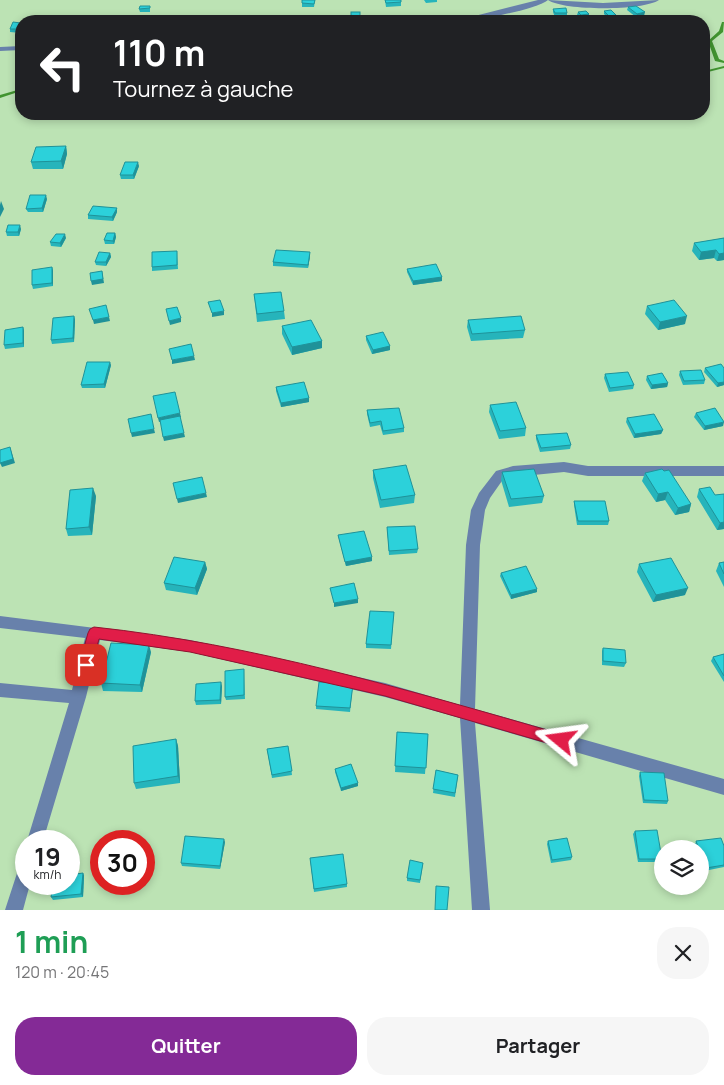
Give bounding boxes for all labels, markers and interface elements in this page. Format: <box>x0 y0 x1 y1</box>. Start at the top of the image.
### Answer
text: 110 m <box>113 29 205 77</box>
icon: left <box>30 35 95 100</box>
text: Tournez à gauche <box>113 74 293 104</box>
pin <box>65 644 107 686</box>
icon: arrive <box>72 651 100 679</box>
position arrow <box>534 713 586 765</box>
speed limit sign: 30 <box>90 830 155 895</box>
text: 19 <box>34 839 61 874</box>
map controls <box>654 840 709 895</box>
button: layers <box>654 840 709 895</box>
text: km/h <box>34 866 61 883</box>
text: 1 min <box>15 921 88 962</box>
button: close <box>657 927 709 979</box>
text: 120 m · 20:45 <box>15 961 109 983</box>
button: Quitter <box>15 1017 357 1075</box>
button: Partager <box>367 1017 709 1075</box>

